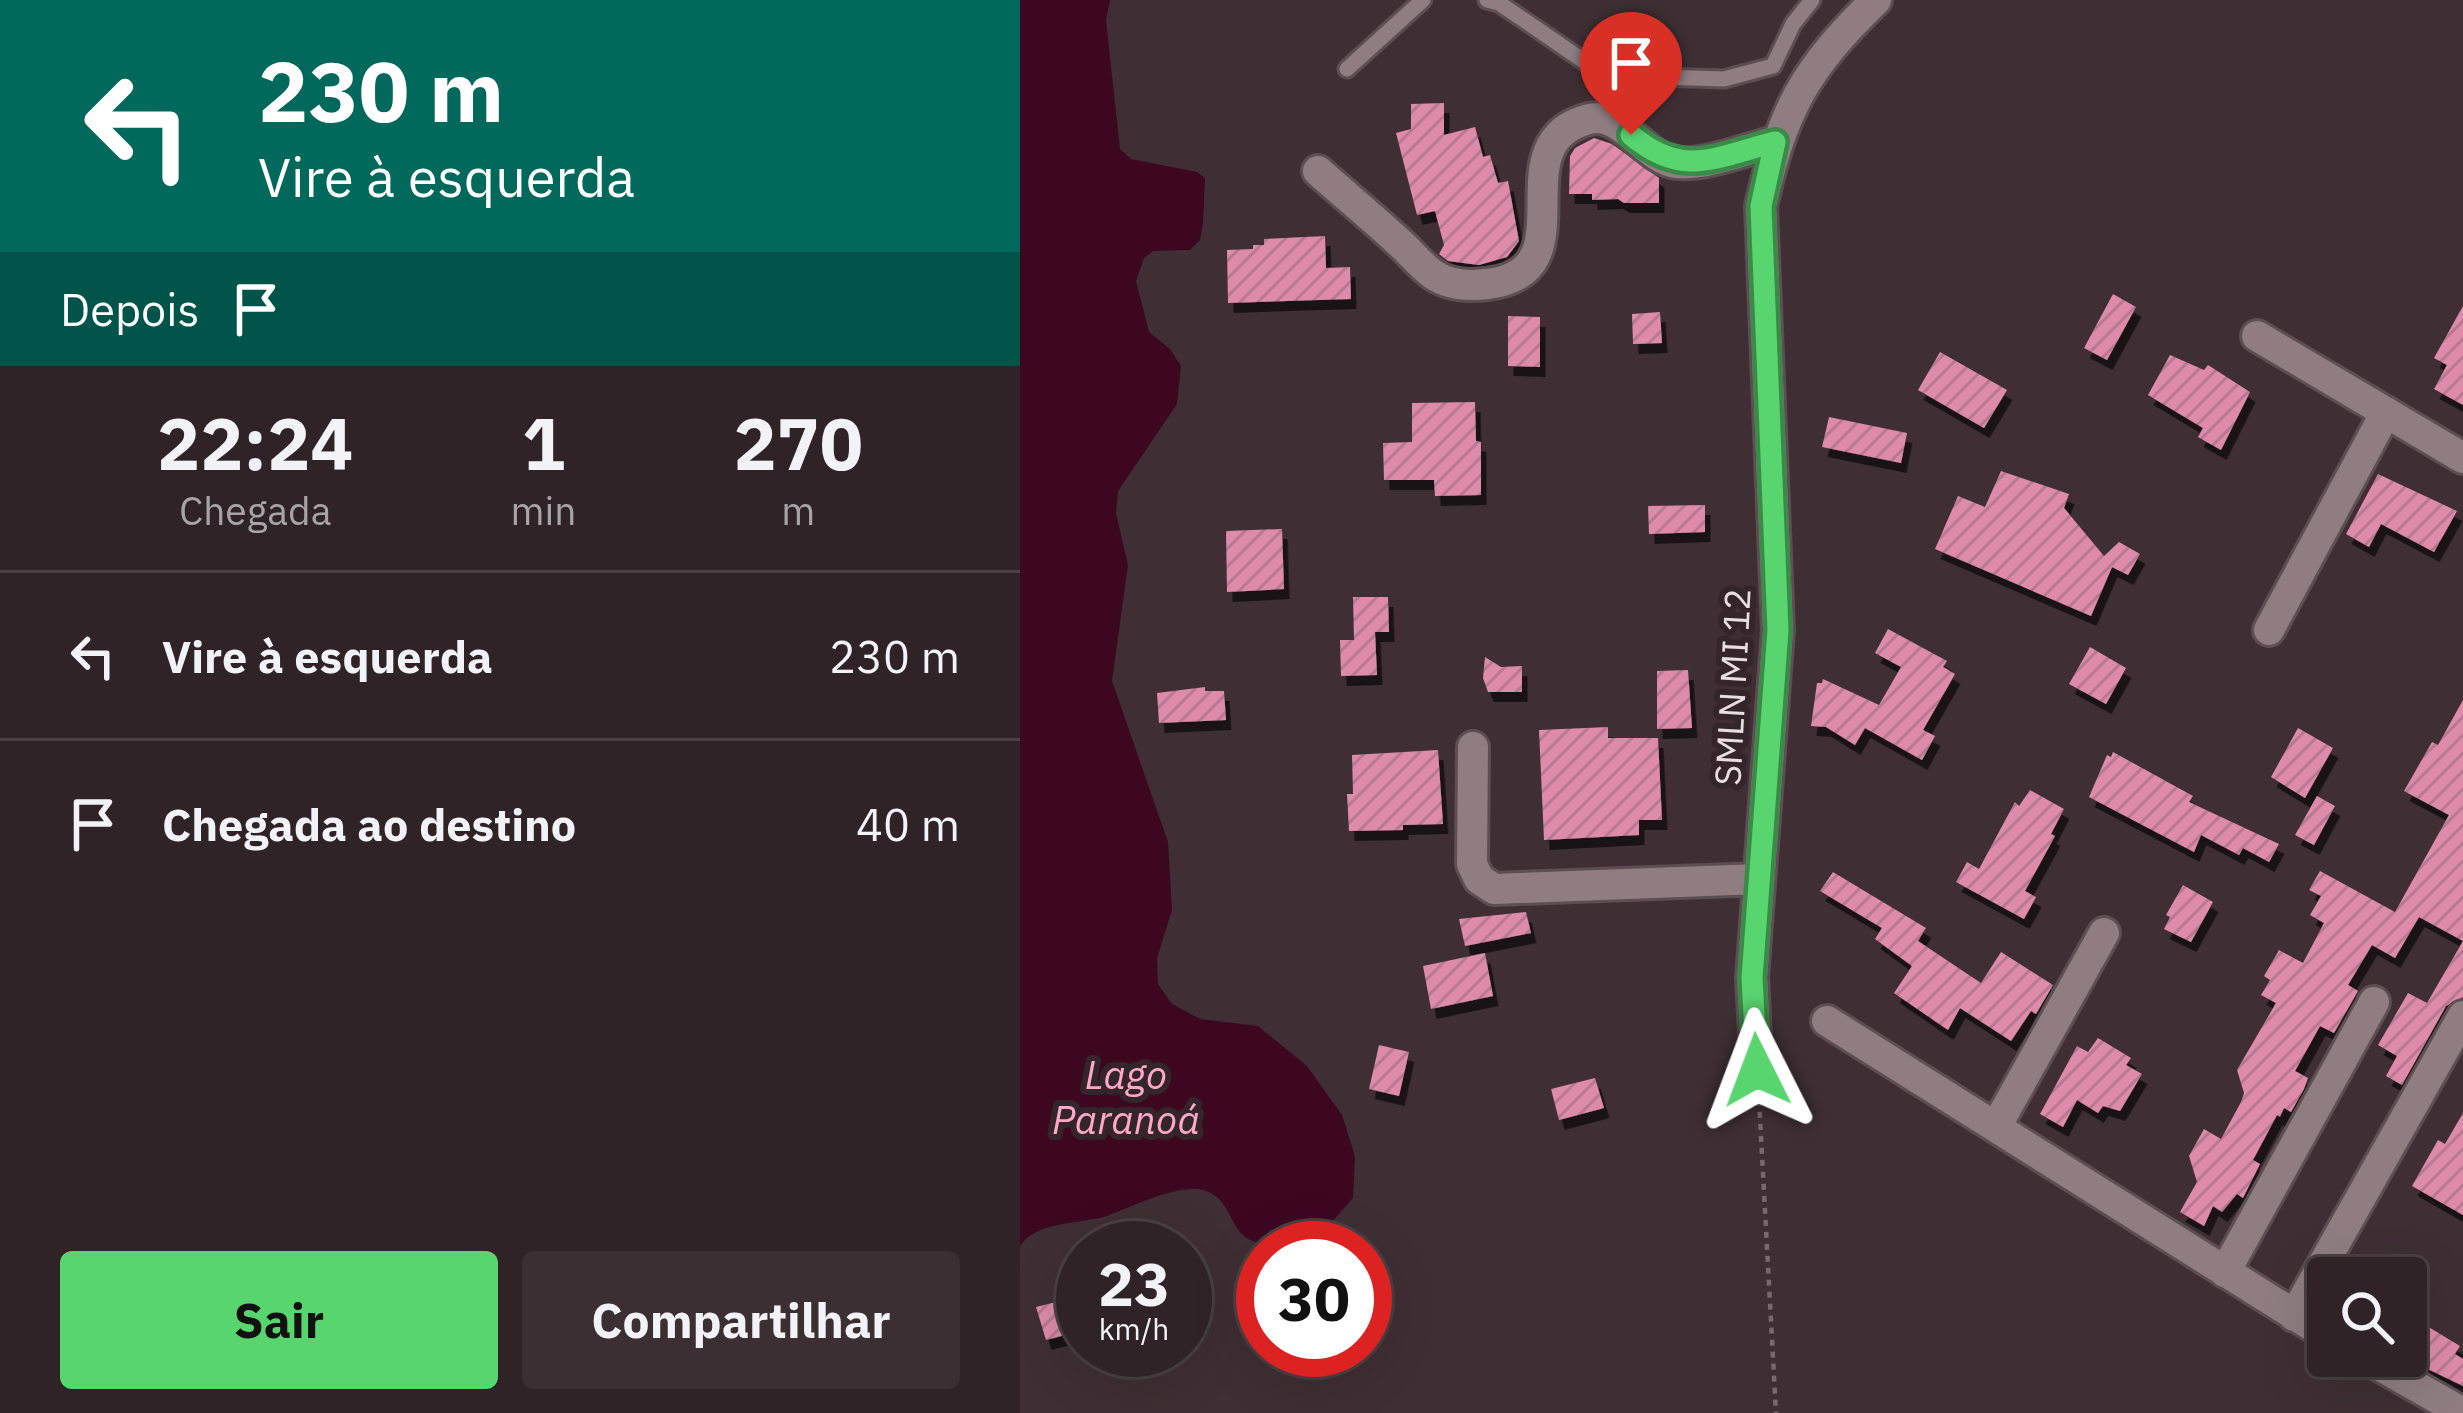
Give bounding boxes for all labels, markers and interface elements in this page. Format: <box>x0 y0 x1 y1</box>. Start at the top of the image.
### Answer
pin <box>1580 12 1682 135</box>
icon: arrive <box>1598 30 1664 96</box>
text: 230 m <box>258 36 504 145</box>
icon: left <box>60 48 216 204</box>
text: Vire à esquerda <box>258 142 635 212</box>
icon: arrive <box>223 276 289 342</box>
text: Depois <box>60 280 199 338</box>
text: 22:24 <box>157 396 354 490</box>
text: 1 <box>522 396 565 490</box>
text: 270 <box>733 396 863 490</box>
text: Chegada <box>179 485 332 536</box>
text: min <box>511 485 576 536</box>
text: m <box>781 485 815 536</box>
street label: SMLN MI 12 <box>1703 587 1761 787</box>
icon: left <box>60 623 126 689</box>
text: Vire à esquerda <box>162 627 493 685</box>
text: 230 m <box>829 627 960 685</box>
icon: arrive <box>60 791 126 857</box>
text: Chegada ao destino <box>162 795 576 853</box>
text: 40 m <box>856 795 960 853</box>
position arrow <box>1694 1007 1820 1133</box>
water label: Lago Paranoá <box>1052 1049 1200 1145</box>
speed limit sign: 30 <box>1236 1221 1392 1377</box>
text: 23 <box>1098 1244 1170 1323</box>
button: Sair <box>60 1251 498 1389</box>
button: Compartilhar <box>522 1251 960 1389</box>
map controls <box>2307 1257 2427 1377</box>
button: search <box>2307 1257 2427 1377</box>
text: km/h <box>1099 1309 1169 1348</box>

